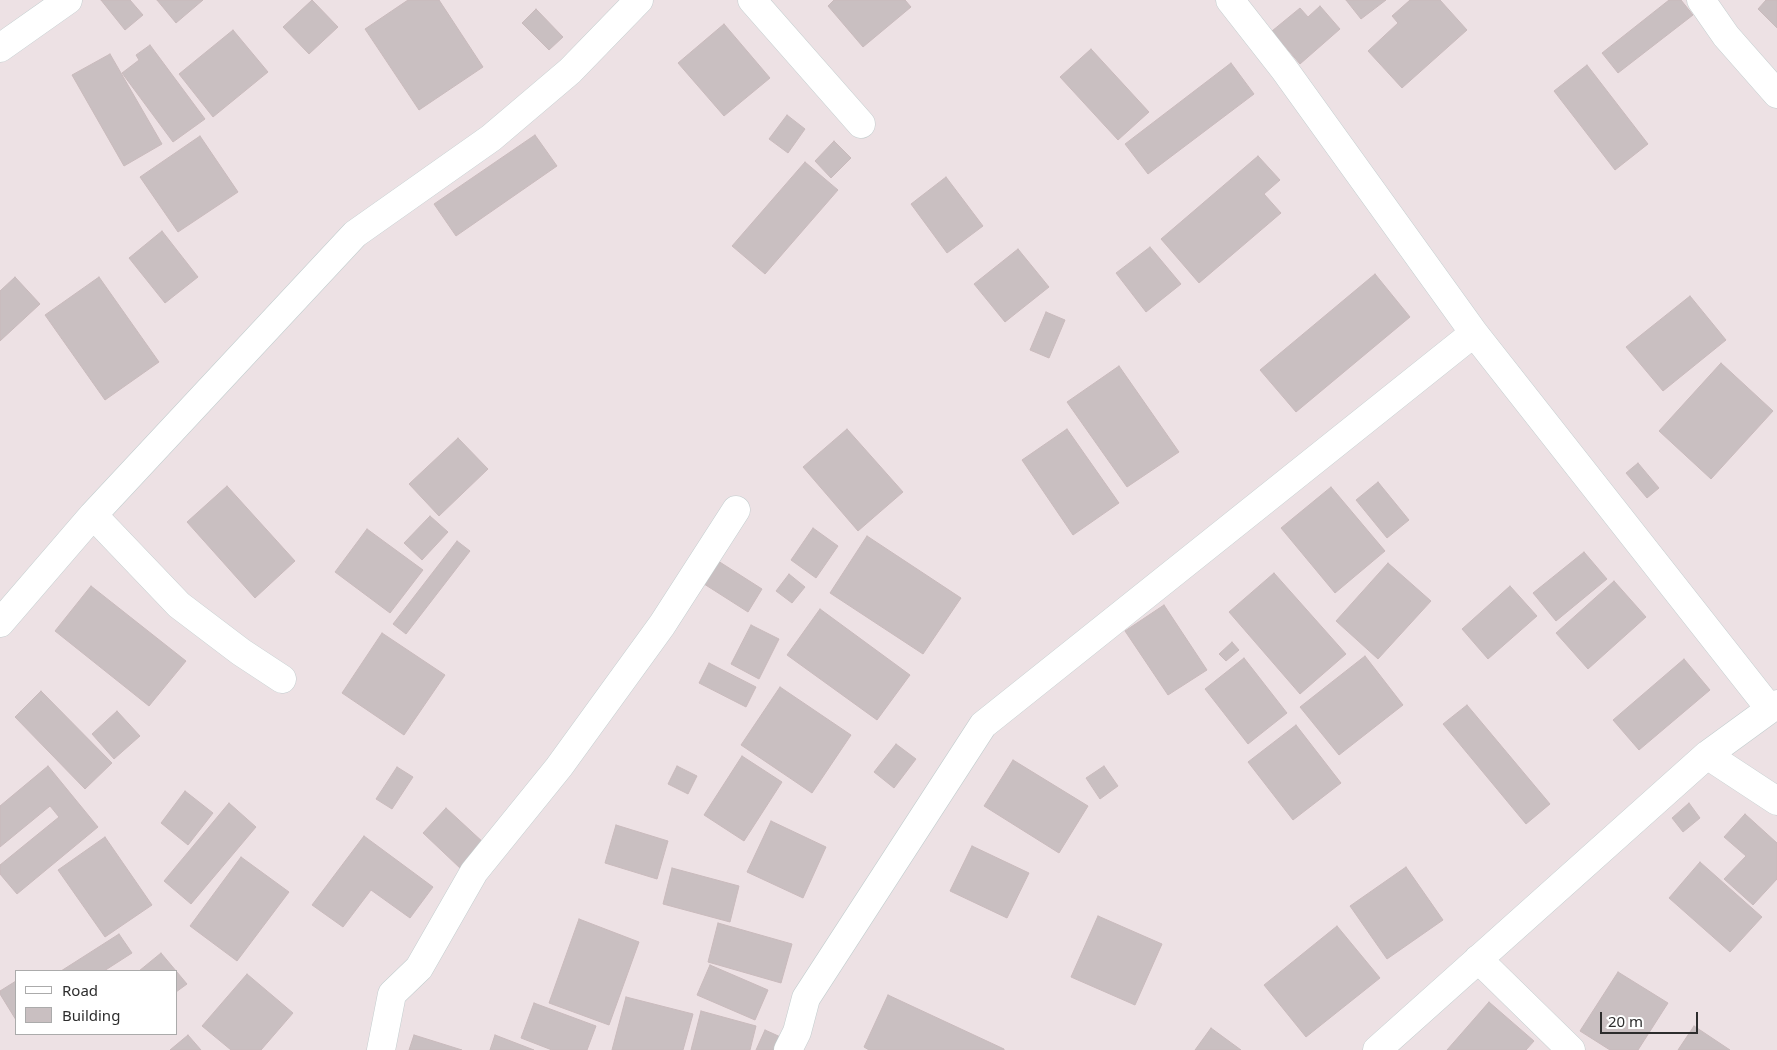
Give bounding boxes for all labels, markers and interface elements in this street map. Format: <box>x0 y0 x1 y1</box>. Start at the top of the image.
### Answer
legend <box>15 970 178 1035</box>
text: Road <box>62 980 98 1000</box>
scale bar <box>1602 1002 1700 1034</box>
text: Building <box>62 1005 120 1025</box>
text: 20 m <box>1608 1011 1643 1031</box>

